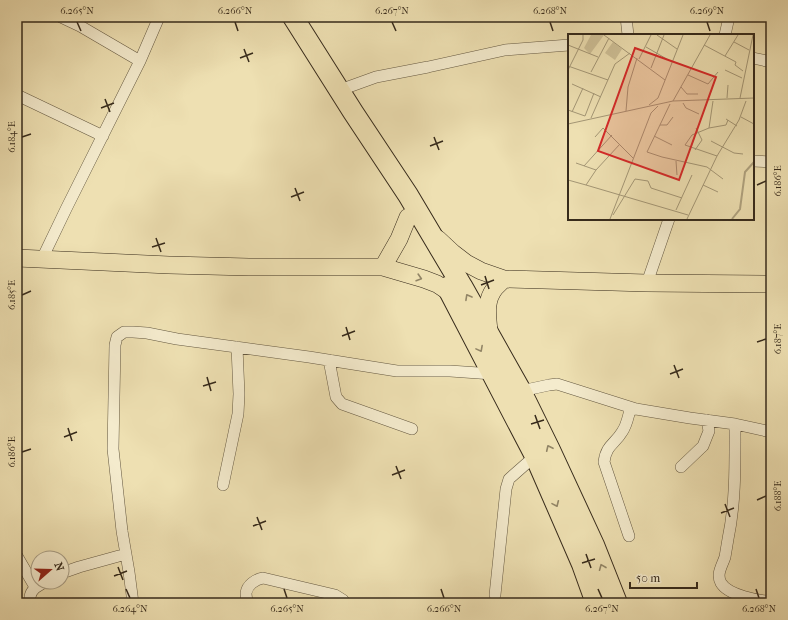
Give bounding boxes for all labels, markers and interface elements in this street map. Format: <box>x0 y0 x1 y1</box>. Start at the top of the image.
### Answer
text: 6.265°N <box>60 5 94 17</box>
text: 6.266°N <box>218 5 253 17</box>
text: 6.267°N <box>375 5 409 17</box>
text: 6.268°N <box>533 5 567 17</box>
text: 6.269°N <box>690 5 725 17</box>
inset map <box>568 34 754 220</box>
text: 6.184°E <box>6 121 18 153</box>
text: 6.186°E <box>772 165 784 197</box>
one-way arrow <box>415 273 422 282</box>
text: 6.185°E <box>6 280 18 310</box>
one-way arrow <box>466 293 473 301</box>
text: 6.187°E <box>772 324 784 354</box>
one-way arrow <box>475 345 483 353</box>
text: 6.186°E <box>6 436 18 468</box>
one-way arrow <box>546 445 554 453</box>
text: 6.188°E <box>772 481 784 511</box>
one-way arrow <box>551 500 559 507</box>
north arrow <box>30 550 70 590</box>
text: N <box>51 561 67 574</box>
one-way arrow <box>599 563 607 570</box>
scale bar <box>630 564 697 590</box>
text: 50 m <box>636 571 660 585</box>
text: 6.264°N <box>112 603 148 615</box>
text: 6.265°N <box>270 603 304 615</box>
text: 6.266°N <box>427 603 462 615</box>
text: 6.267°N <box>585 603 619 615</box>
text: 6.268°N <box>742 603 776 615</box>

